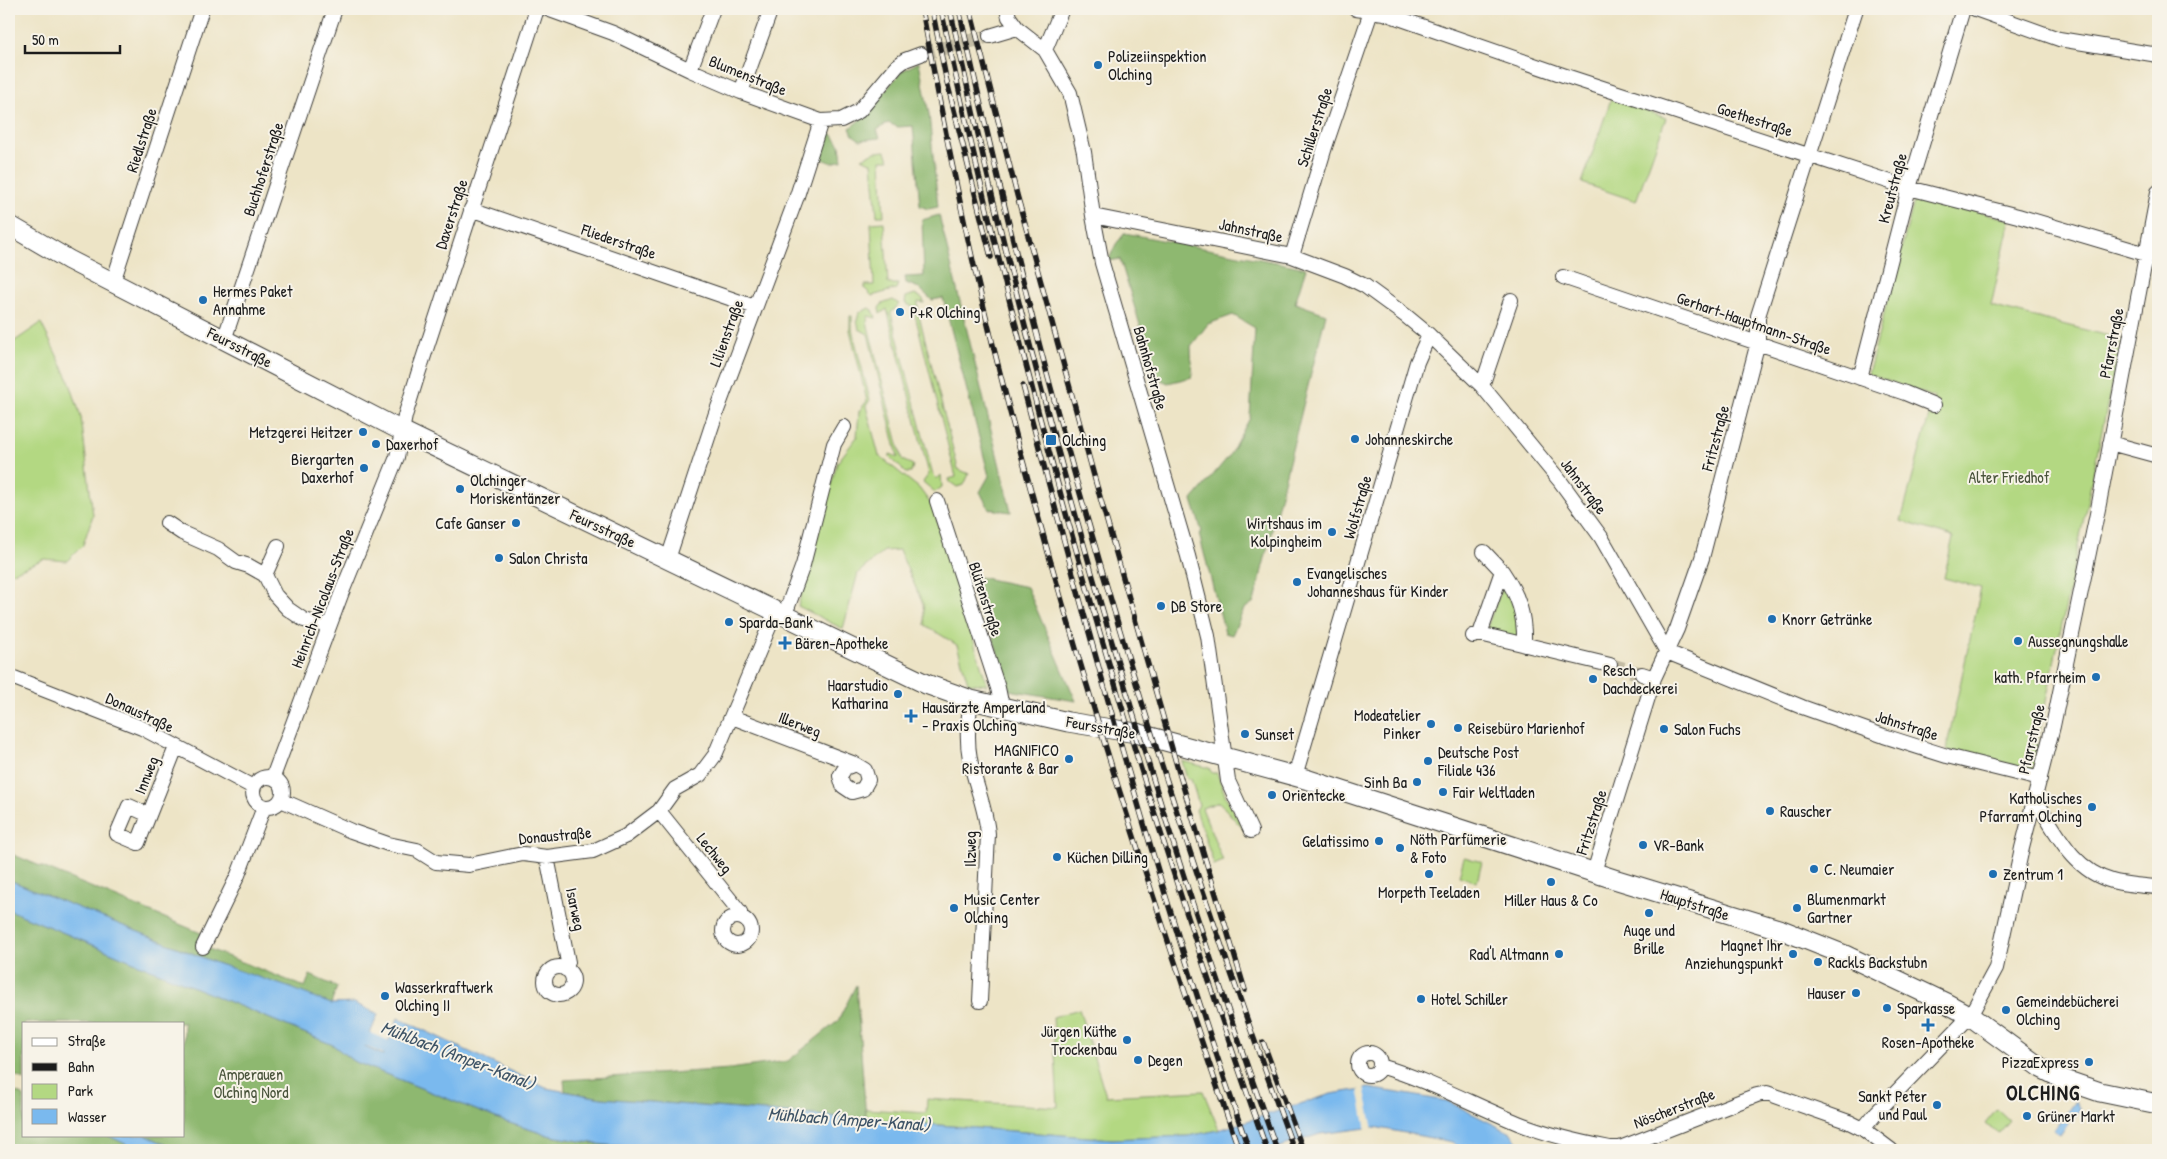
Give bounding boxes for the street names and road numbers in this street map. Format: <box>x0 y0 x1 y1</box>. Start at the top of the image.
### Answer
street label: Blumenstraße <box>706 49 791 101</box>
street label: Schillerstraße <box>1291 84 1337 169</box>
street label: Goethestraße <box>1714 96 1796 142</box>
street label: Riedlstraße <box>120 104 162 175</box>
street label: Buchhoferstraße <box>237 118 289 219</box>
street label: Kreutstraße <box>1872 150 1912 225</box>
street label: Daxerstraße <box>429 176 473 252</box>
street label: Jahnstraße <box>1217 212 1286 248</box>
street label: Fliederstraße <box>578 218 660 264</box>
street label: Gerhart-Hauptmann-Straße <box>1674 286 1835 360</box>
street label: Lilienstraße <box>704 296 749 370</box>
street label: Pfarrstraße <box>2093 305 2129 380</box>
street label: Feursstraße <box>203 321 277 373</box>
street label: Bahnhofstraße <box>1129 324 1174 413</box>
street label: Fritzstraße <box>1695 402 1734 474</box>
street label: Jahnstraße <box>1556 453 1613 519</box>
street label: Wolfstraße <box>1337 472 1377 541</box>
street label: Feursstraße <box>566 503 640 553</box>
street label: Heinrich-Nicolaus-Straße <box>285 524 359 671</box>
street label: Blütenstraße <box>964 559 1009 640</box>
street label: Donaustraße <box>102 687 178 738</box>
street label: Pfarrstraße <box>2012 701 2050 776</box>
street label: Jahnstraße <box>1873 704 1942 746</box>
street label: Illerweg <box>775 706 825 742</box>
street label: Feursstraße <box>1064 710 1138 744</box>
street label: Innweg <box>128 753 164 797</box>
street label: Fritzstraße <box>1570 786 1612 858</box>
street label: Donaustraße <box>518 821 593 849</box>
street label: Lechweg <box>692 828 738 878</box>
street label: Ilzweg <box>959 831 981 867</box>
street label: Hauptstraße <box>1658 882 1733 926</box>
street label: Isarweg <box>561 886 591 932</box>
street label: Nöscherstraße <box>1630 1082 1718 1134</box>

